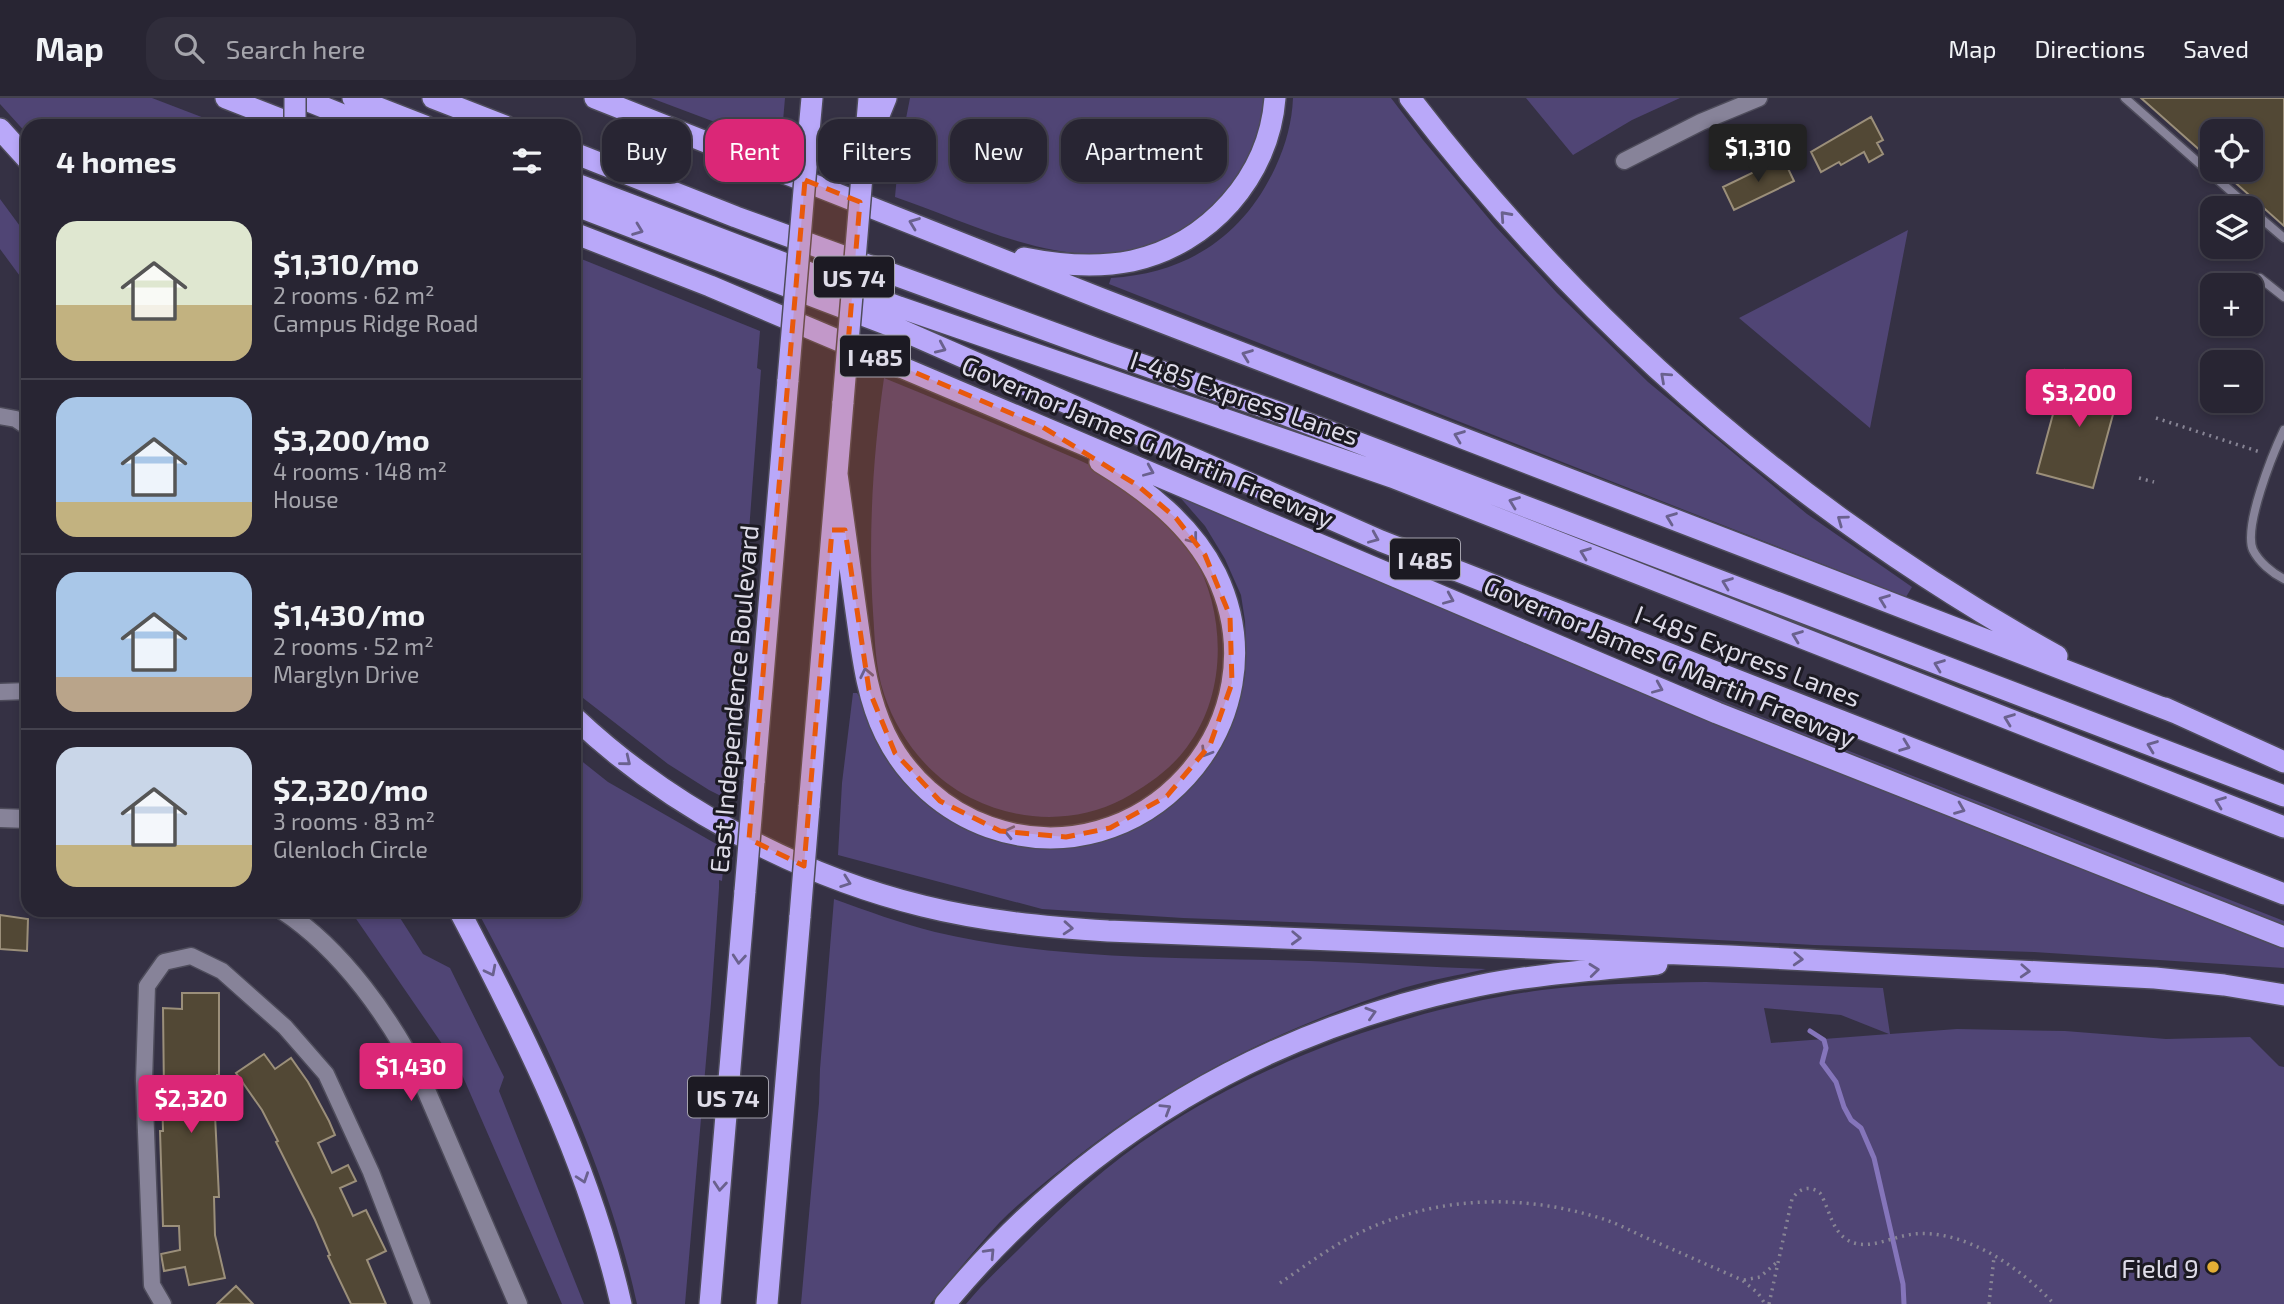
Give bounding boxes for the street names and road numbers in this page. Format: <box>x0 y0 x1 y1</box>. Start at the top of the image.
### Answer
road number: US 74 <box>814 257 894 298</box>
road number: I 485 <box>840 335 910 376</box>
street label: I-485 Express Lanes <box>1127 343 1363 451</box>
street label: Governor James G Martin Freeway <box>958 348 1339 534</box>
street label: East Independence Boulevard <box>702 524 764 874</box>
road number: I 485 <box>1390 538 1460 580</box>
street label: Governor James G Martin Freeway <box>1480 568 1861 754</box>
street label: I-485 Express Lanes <box>1631 598 1865 712</box>
road number: US 74 <box>688 1077 768 1118</box>

